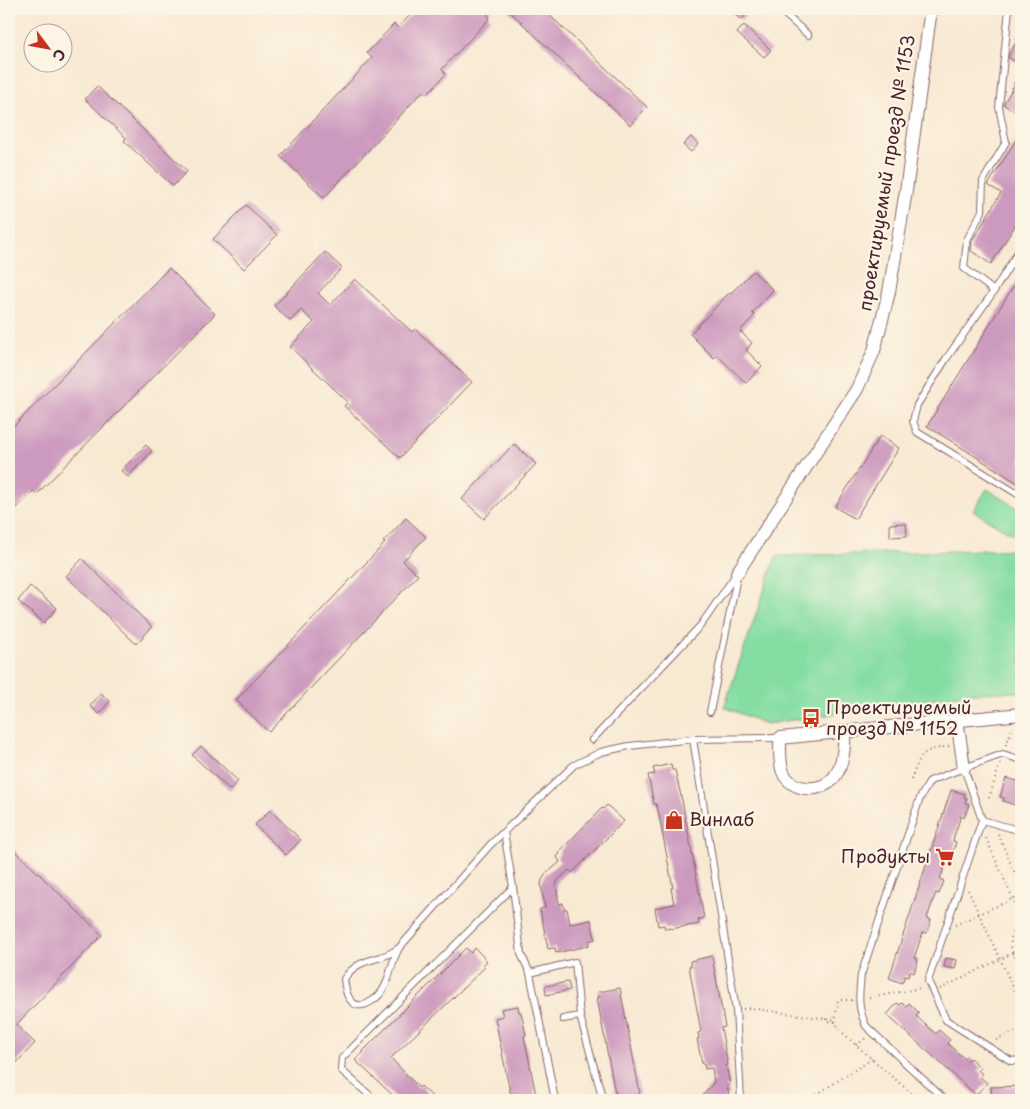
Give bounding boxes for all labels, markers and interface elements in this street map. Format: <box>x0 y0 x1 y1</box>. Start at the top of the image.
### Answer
north arrow <box>22 22 72 72</box>
street label: проектируемый проезд № 1153 <box>850 32 921 313</box>
text: С <box>48 45 71 65</box>
place label: Проектируемый проезд № 1152 <box>826 693 972 741</box>
bus stop icon: Проектируемый проезд № 1152 <box>800 707 822 729</box>
place label: Винлаб <box>689 805 755 832</box>
shop icon: Винлаб <box>663 809 685 831</box>
place label: Продукты <box>841 842 930 869</box>
supermarket icon: Продукты <box>934 846 956 868</box>

